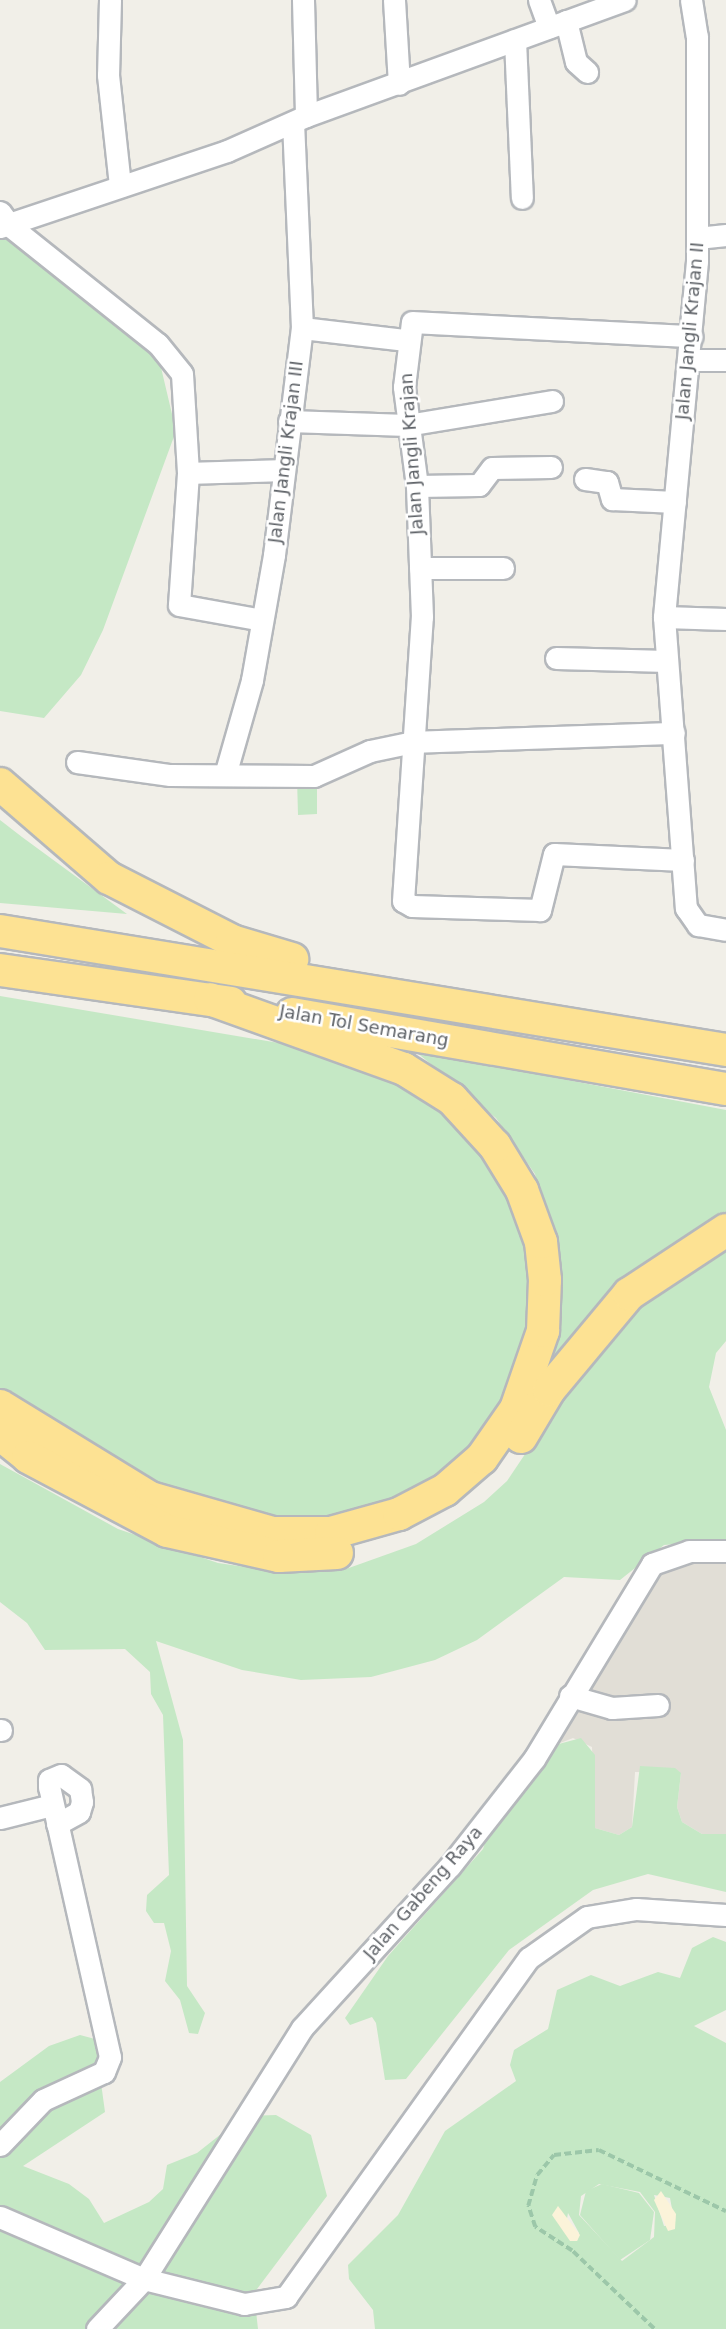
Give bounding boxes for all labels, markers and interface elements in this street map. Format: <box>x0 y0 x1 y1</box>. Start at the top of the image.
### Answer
street label: Jalan Jangli Krajan II <box>671 241 709 421</box>
street label: Jalan Jangli Krajan III <box>264 360 308 544</box>
street label: Jalan Jangli Krajan <box>396 372 428 536</box>
street label: Jalan Tol Semarang <box>278 1000 450 1052</box>
street label: Jalan Gabeng Raya <box>359 1822 487 1964</box>

